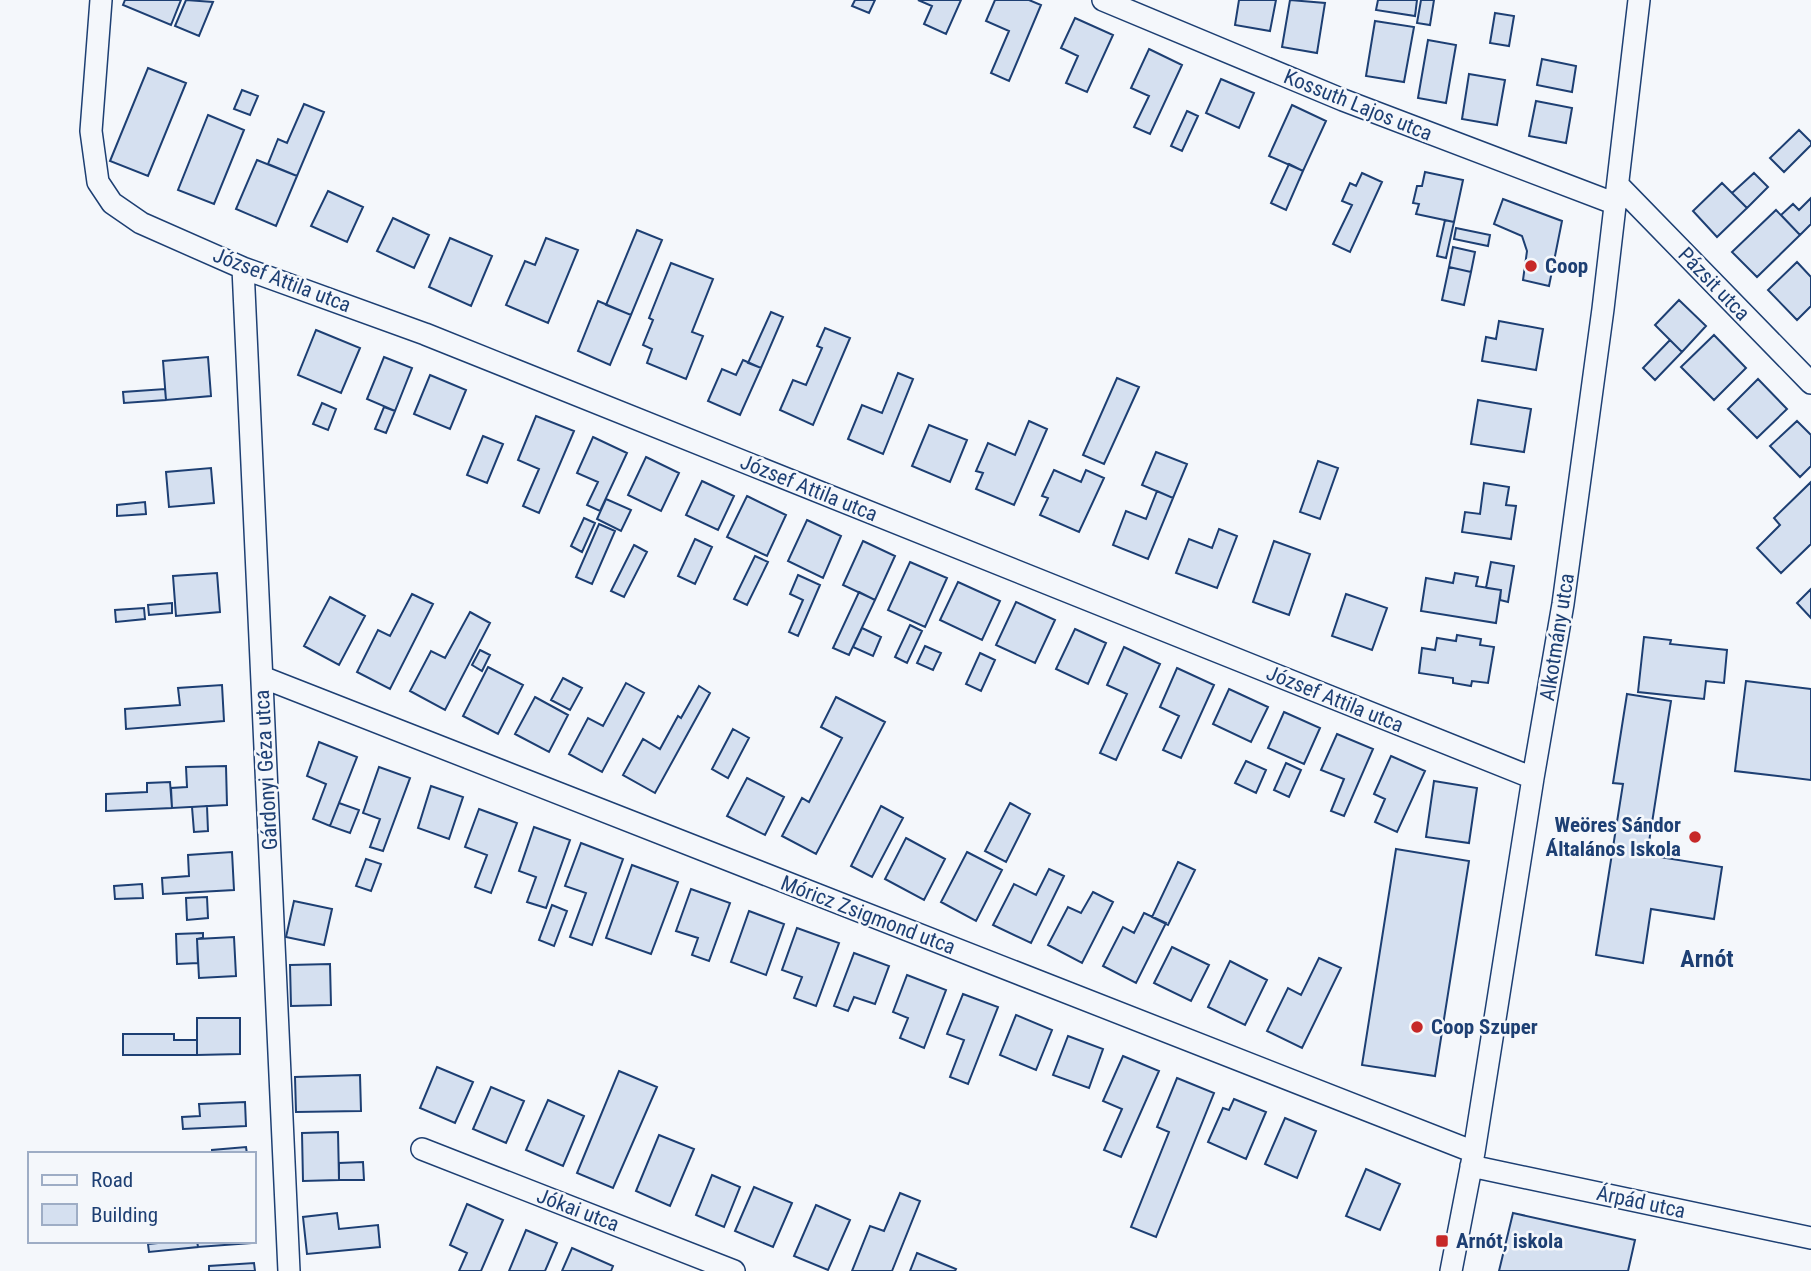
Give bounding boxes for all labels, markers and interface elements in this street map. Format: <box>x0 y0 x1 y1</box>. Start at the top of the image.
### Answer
street label: Kossuth Lajos utca <box>1280 64 1436 146</box>
street label: Pázsit utca <box>1673 242 1755 326</box>
street label: József Attila utca <box>210 243 354 317</box>
place label: Coop <box>1545 254 1588 278</box>
marker: Coop <box>1523 258 1539 274</box>
street label: József Attila utca <box>737 450 881 526</box>
street label: Alkotmány utca <box>1535 571 1579 703</box>
street label: József Attila utca <box>1263 661 1407 737</box>
street label: Gárdonyi Géza utca <box>250 689 282 851</box>
place label: Weöres Sándor Általános Iskola <box>1546 813 1681 861</box>
marker: Weöres Sándor Általános Iskola <box>1687 829 1703 845</box>
street label: Móricz Zsigmond utca <box>777 871 959 959</box>
district label: Arnót <box>1680 945 1734 973</box>
place label: Coop Szuper <box>1431 1015 1538 1039</box>
marker: Coop Szuper <box>1409 1019 1425 1035</box>
legend <box>28 1152 256 1243</box>
text: Road <box>91 1168 133 1192</box>
street label: Árpád utca <box>1594 1181 1688 1223</box>
street label: Jókai utca <box>534 1183 622 1237</box>
text: Building <box>91 1203 158 1227</box>
place label: Arnót, iskola <box>1456 1229 1563 1253</box>
marker: Arnót, iskola <box>1434 1233 1450 1249</box>

